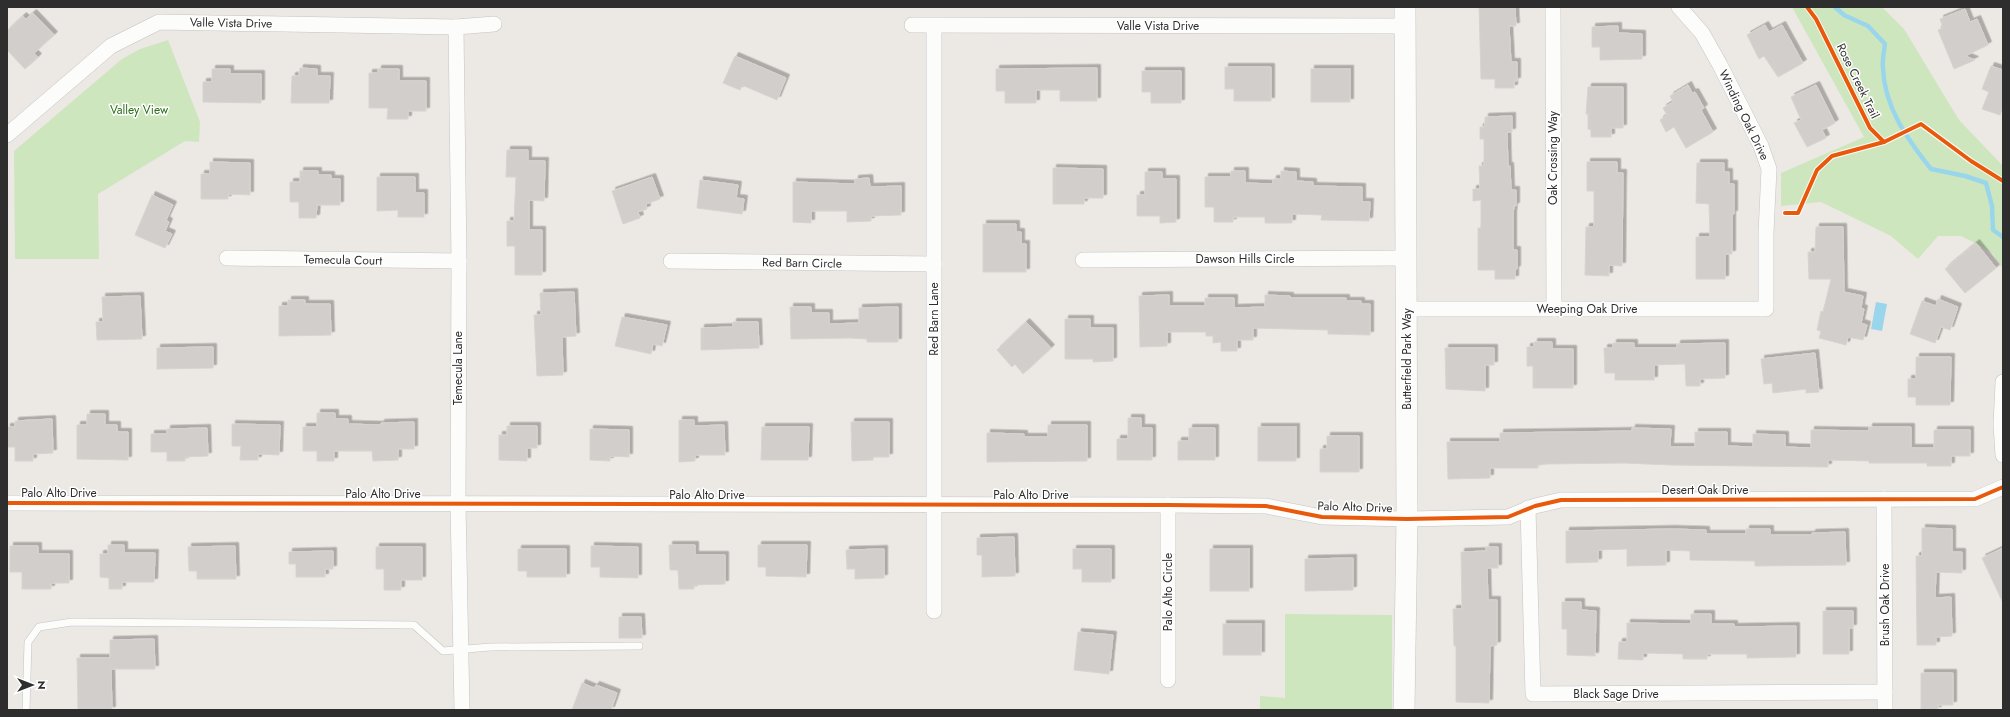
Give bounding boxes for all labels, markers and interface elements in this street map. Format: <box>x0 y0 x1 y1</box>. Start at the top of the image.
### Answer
street label: Valle Vista Drive <box>190 13 272 33</box>
street label: Valle Vista Drive <box>1117 17 1199 35</box>
street label: Rose Creek Trail <box>1832 40 1884 122</box>
street label: Winding Oak Drive <box>1714 67 1774 163</box>
park label: Valley View <box>110 101 169 119</box>
street label: Oak Crossing Way <box>1544 110 1562 205</box>
street label: Temecula Court <box>304 250 382 270</box>
street label: Dawson Hills Circle <box>1196 250 1294 268</box>
street label: Red Barn Circle <box>762 253 842 273</box>
street label: Red Barn Lane <box>925 282 943 356</box>
street label: Weeping Oak Drive <box>1537 300 1637 318</box>
street label: Butterfield Park Way <box>1398 307 1416 410</box>
street label: Temecula Lane <box>449 331 467 405</box>
street label: Desert Oak Drive <box>1662 481 1748 499</box>
street label: Palo Alto Drive <box>21 484 97 502</box>
street label: Palo Alto Drive <box>345 485 421 503</box>
street label: Palo Alto Drive <box>669 486 745 504</box>
street label: Palo Alto Drive <box>993 486 1069 504</box>
street label: Palo Alto Drive <box>1317 497 1393 517</box>
street label: Palo Alto Circle <box>1159 553 1177 631</box>
street label: Brush Oak Drive <box>1876 564 1894 646</box>
north arrow <box>12 665 52 705</box>
text: N <box>34 681 50 689</box>
street label: Black Sage Drive <box>1573 685 1659 703</box>

